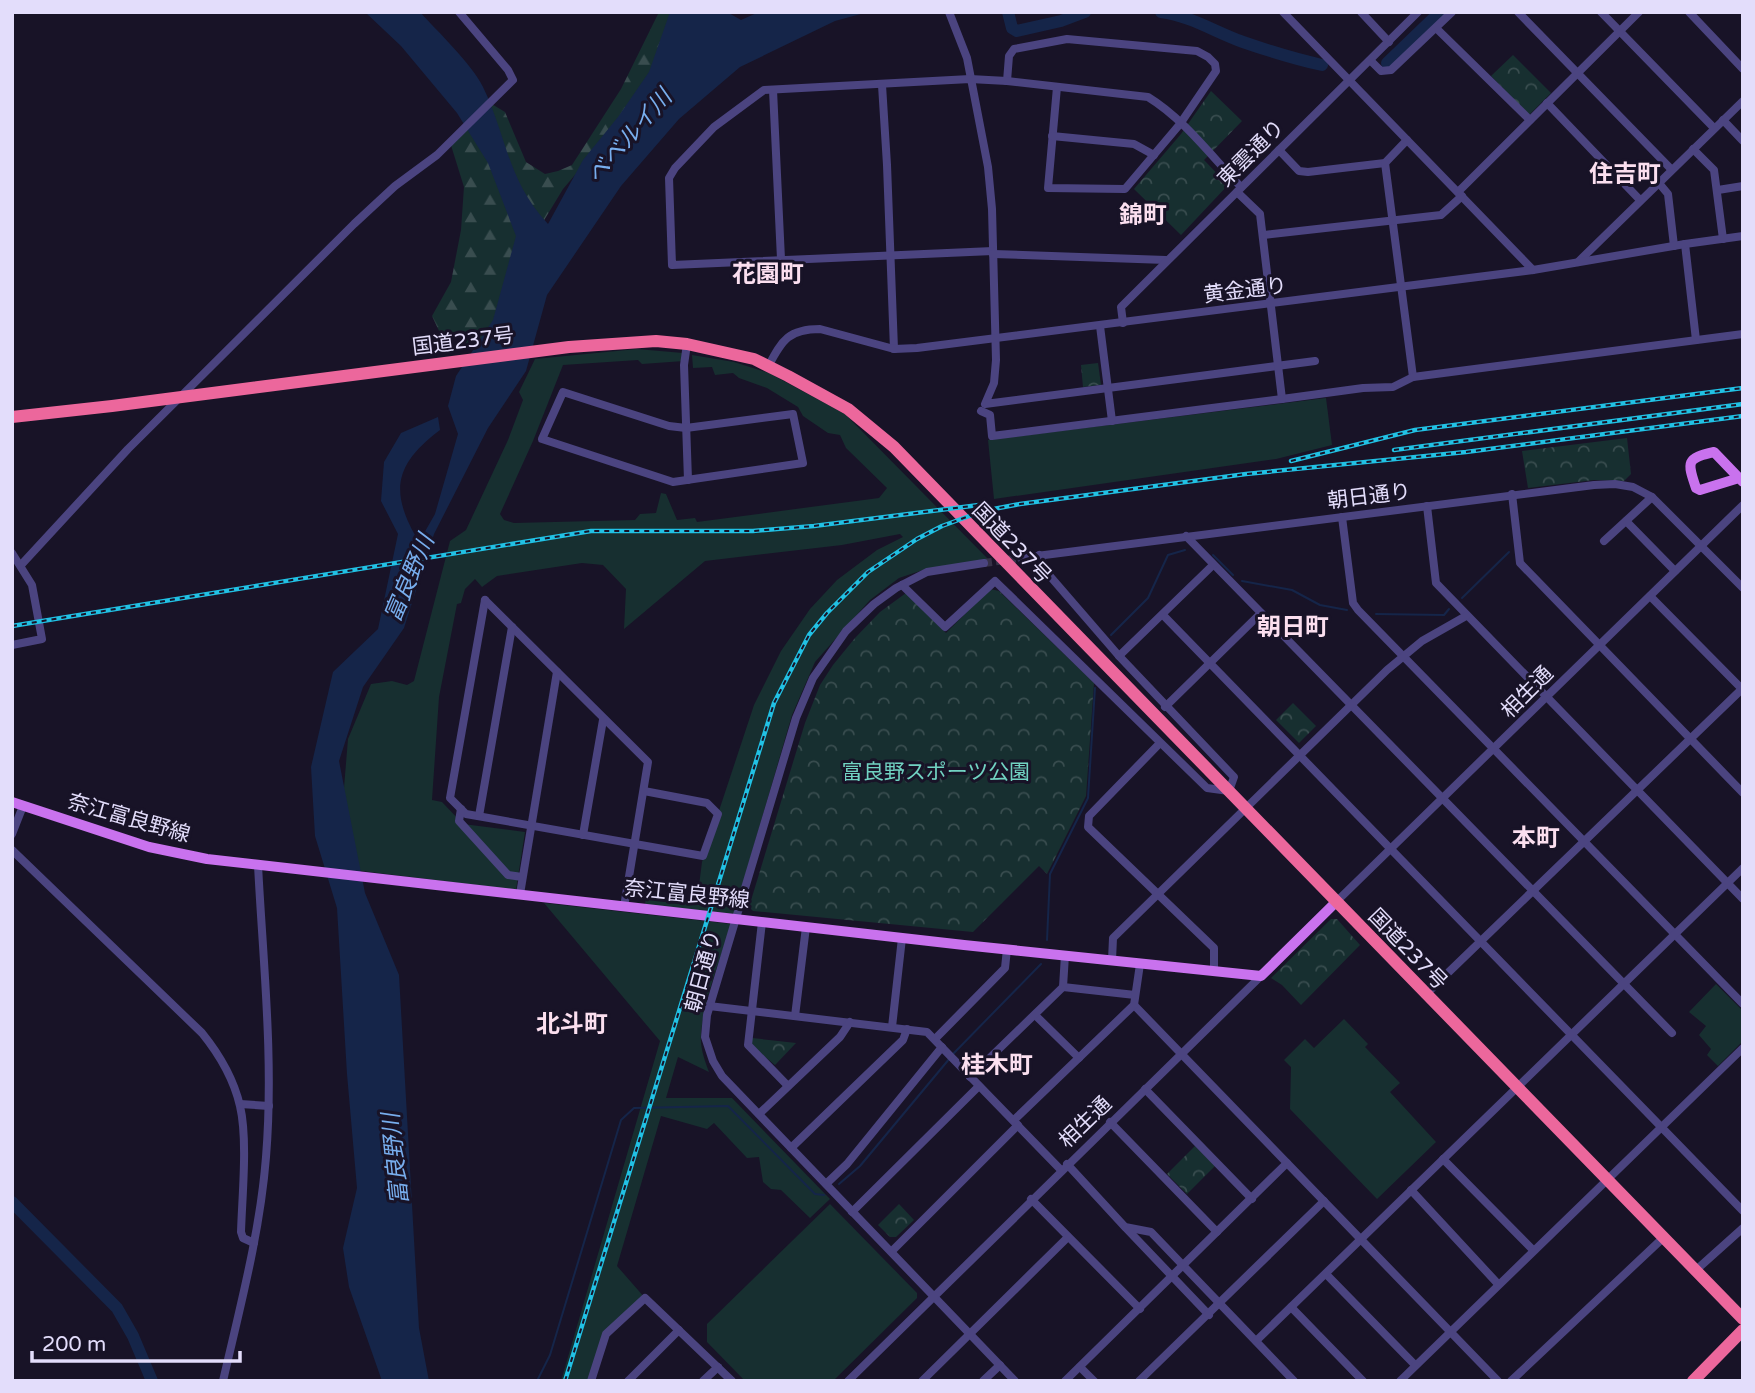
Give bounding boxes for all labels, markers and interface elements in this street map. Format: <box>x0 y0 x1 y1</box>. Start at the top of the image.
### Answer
water label: ベベルイ川 <box>581 82 680 189</box>
street label: 東雲通り <box>1213 115 1290 192</box>
district label: 住吉町 <box>1589 160 1661 189</box>
district label: 錦町 <box>1119 201 1167 230</box>
district label: 花園町 <box>732 260 804 289</box>
street label: 黄金通り <box>1202 273 1288 308</box>
street label: 国道237号 <box>411 323 515 360</box>
street label: 朝日通り <box>1326 479 1412 514</box>
street label: 国道237号 <box>967 498 1056 589</box>
water label: 富良野川 <box>379 528 442 626</box>
district label: 朝日町 <box>1257 613 1329 642</box>
street label: 相生通 <box>1496 661 1558 723</box>
park label: 富良野スポーツ公園 <box>842 760 1030 785</box>
street label: 奈江富良野線 <box>65 789 193 848</box>
district label: 本町 <box>1512 824 1560 853</box>
street label: 奈江富良野線 <box>623 875 751 914</box>
street label: 国道237号 <box>1363 904 1452 995</box>
street label: 朝日通り <box>681 927 726 1015</box>
district label: 北斗町 <box>536 1010 608 1039</box>
district label: 桂木町 <box>961 1051 1033 1080</box>
street label: 相生通 <box>1054 1091 1117 1153</box>
water label: 富良野川 <box>377 1109 415 1206</box>
scale bar <box>32 1320 240 1364</box>
text: 200 m <box>42 1332 106 1357</box>

